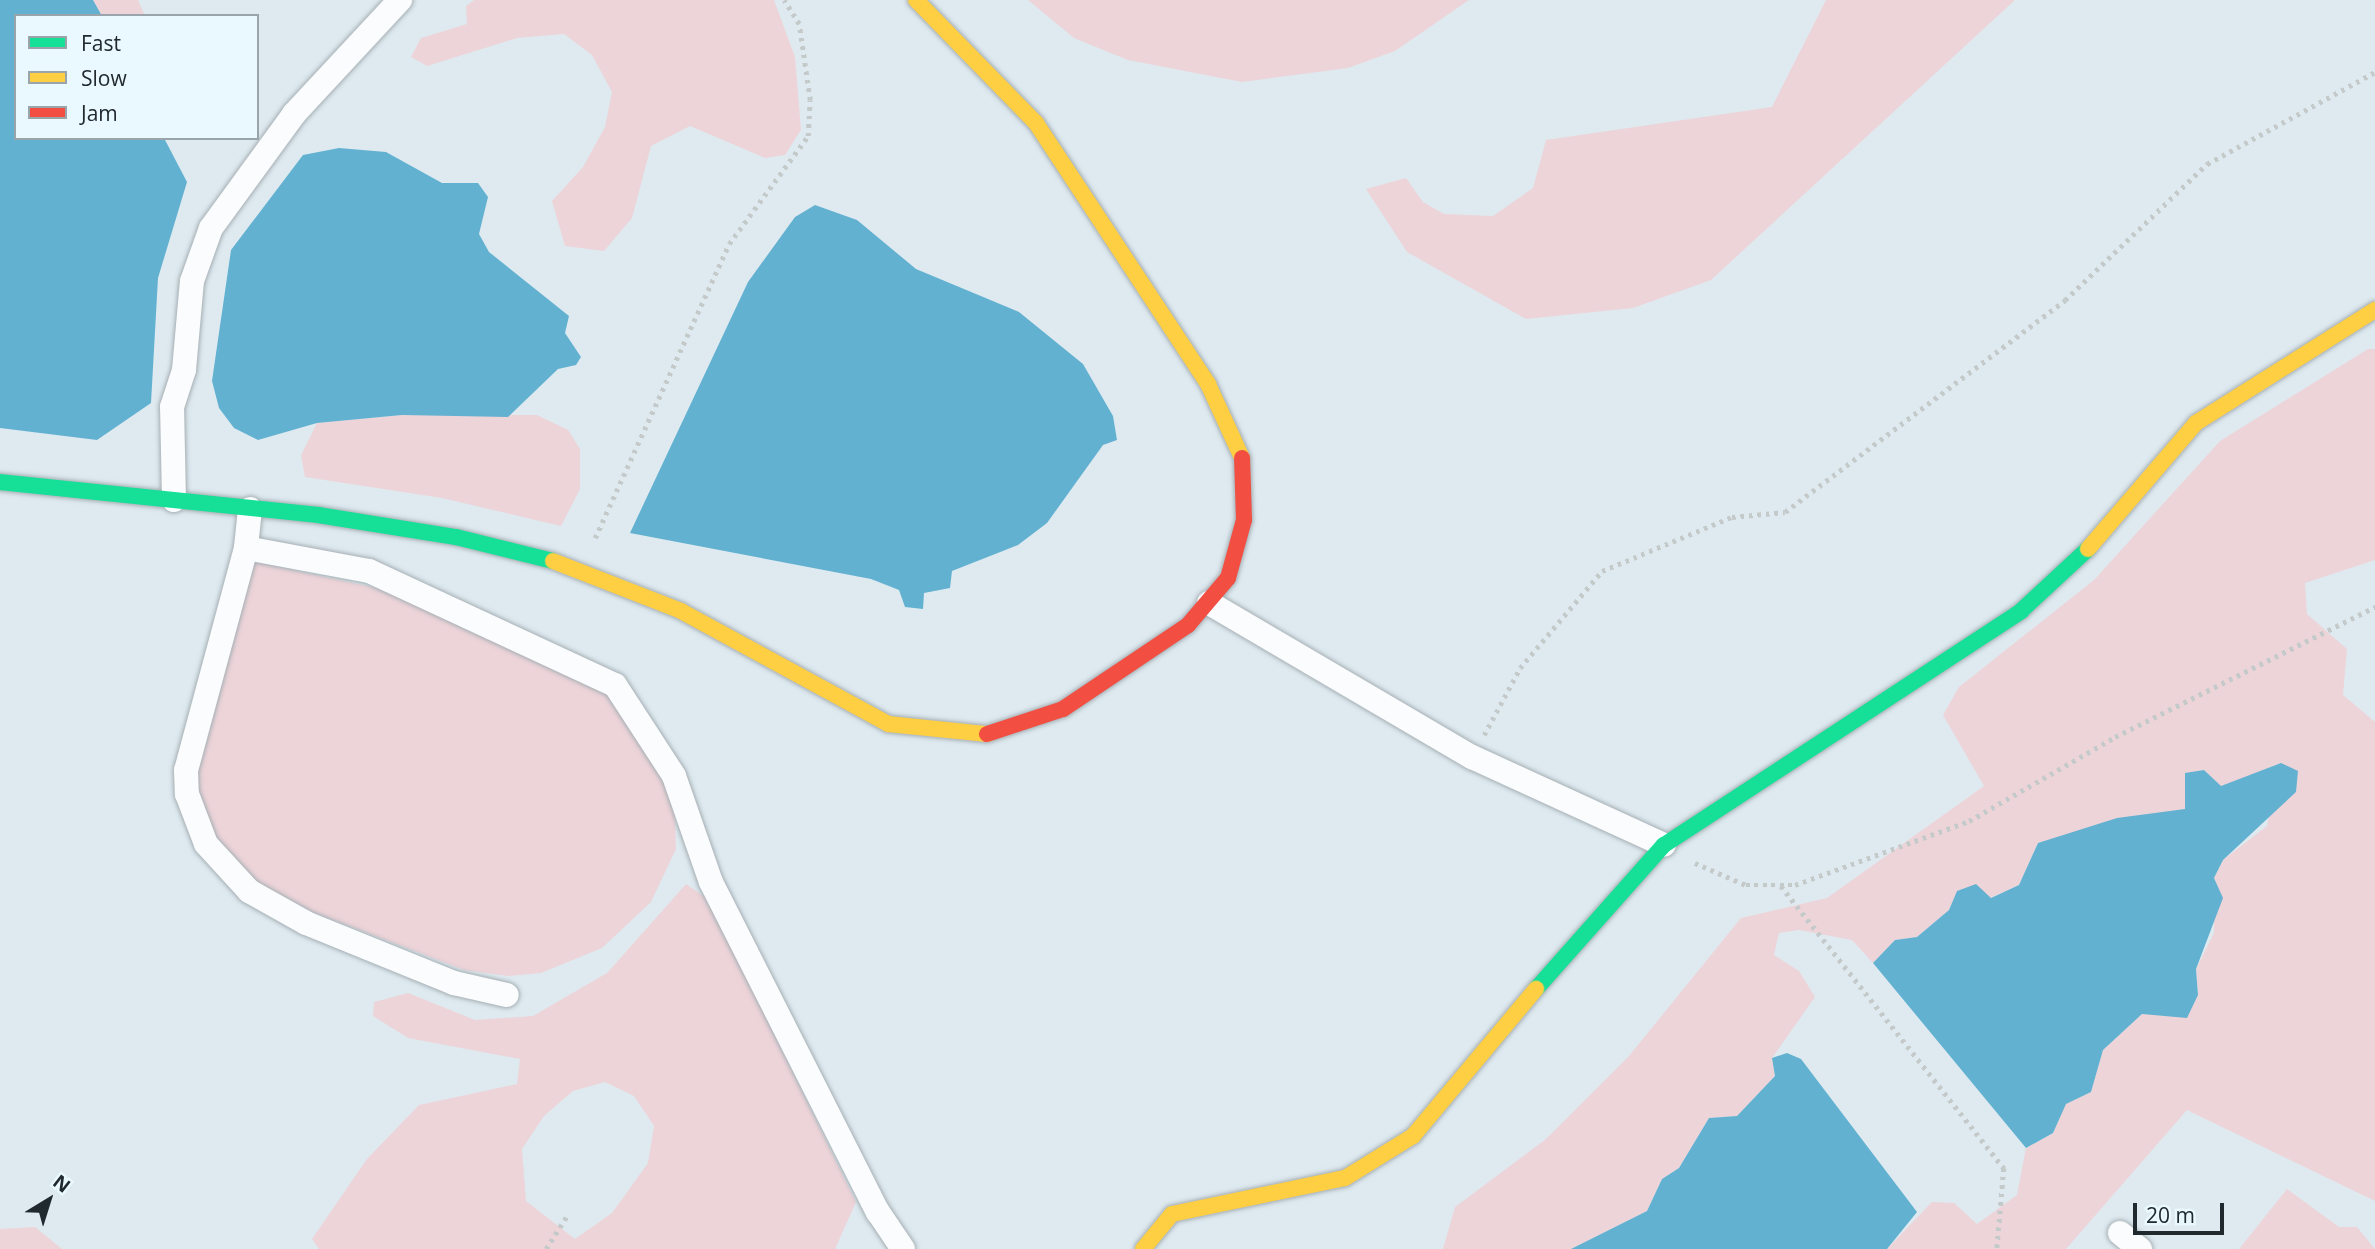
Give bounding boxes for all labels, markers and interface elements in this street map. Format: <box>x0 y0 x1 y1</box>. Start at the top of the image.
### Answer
legend <box>14 14 259 140</box>
text: Fast <box>81 29 121 57</box>
text: Slow <box>81 64 127 92</box>
text: Jam <box>81 99 118 127</box>
north arrow <box>14 1165 84 1235</box>
text: N <box>48 1168 76 1198</box>
scale bar <box>2137 1190 2228 1234</box>
text: 20 m <box>2146 1201 2195 1229</box>

